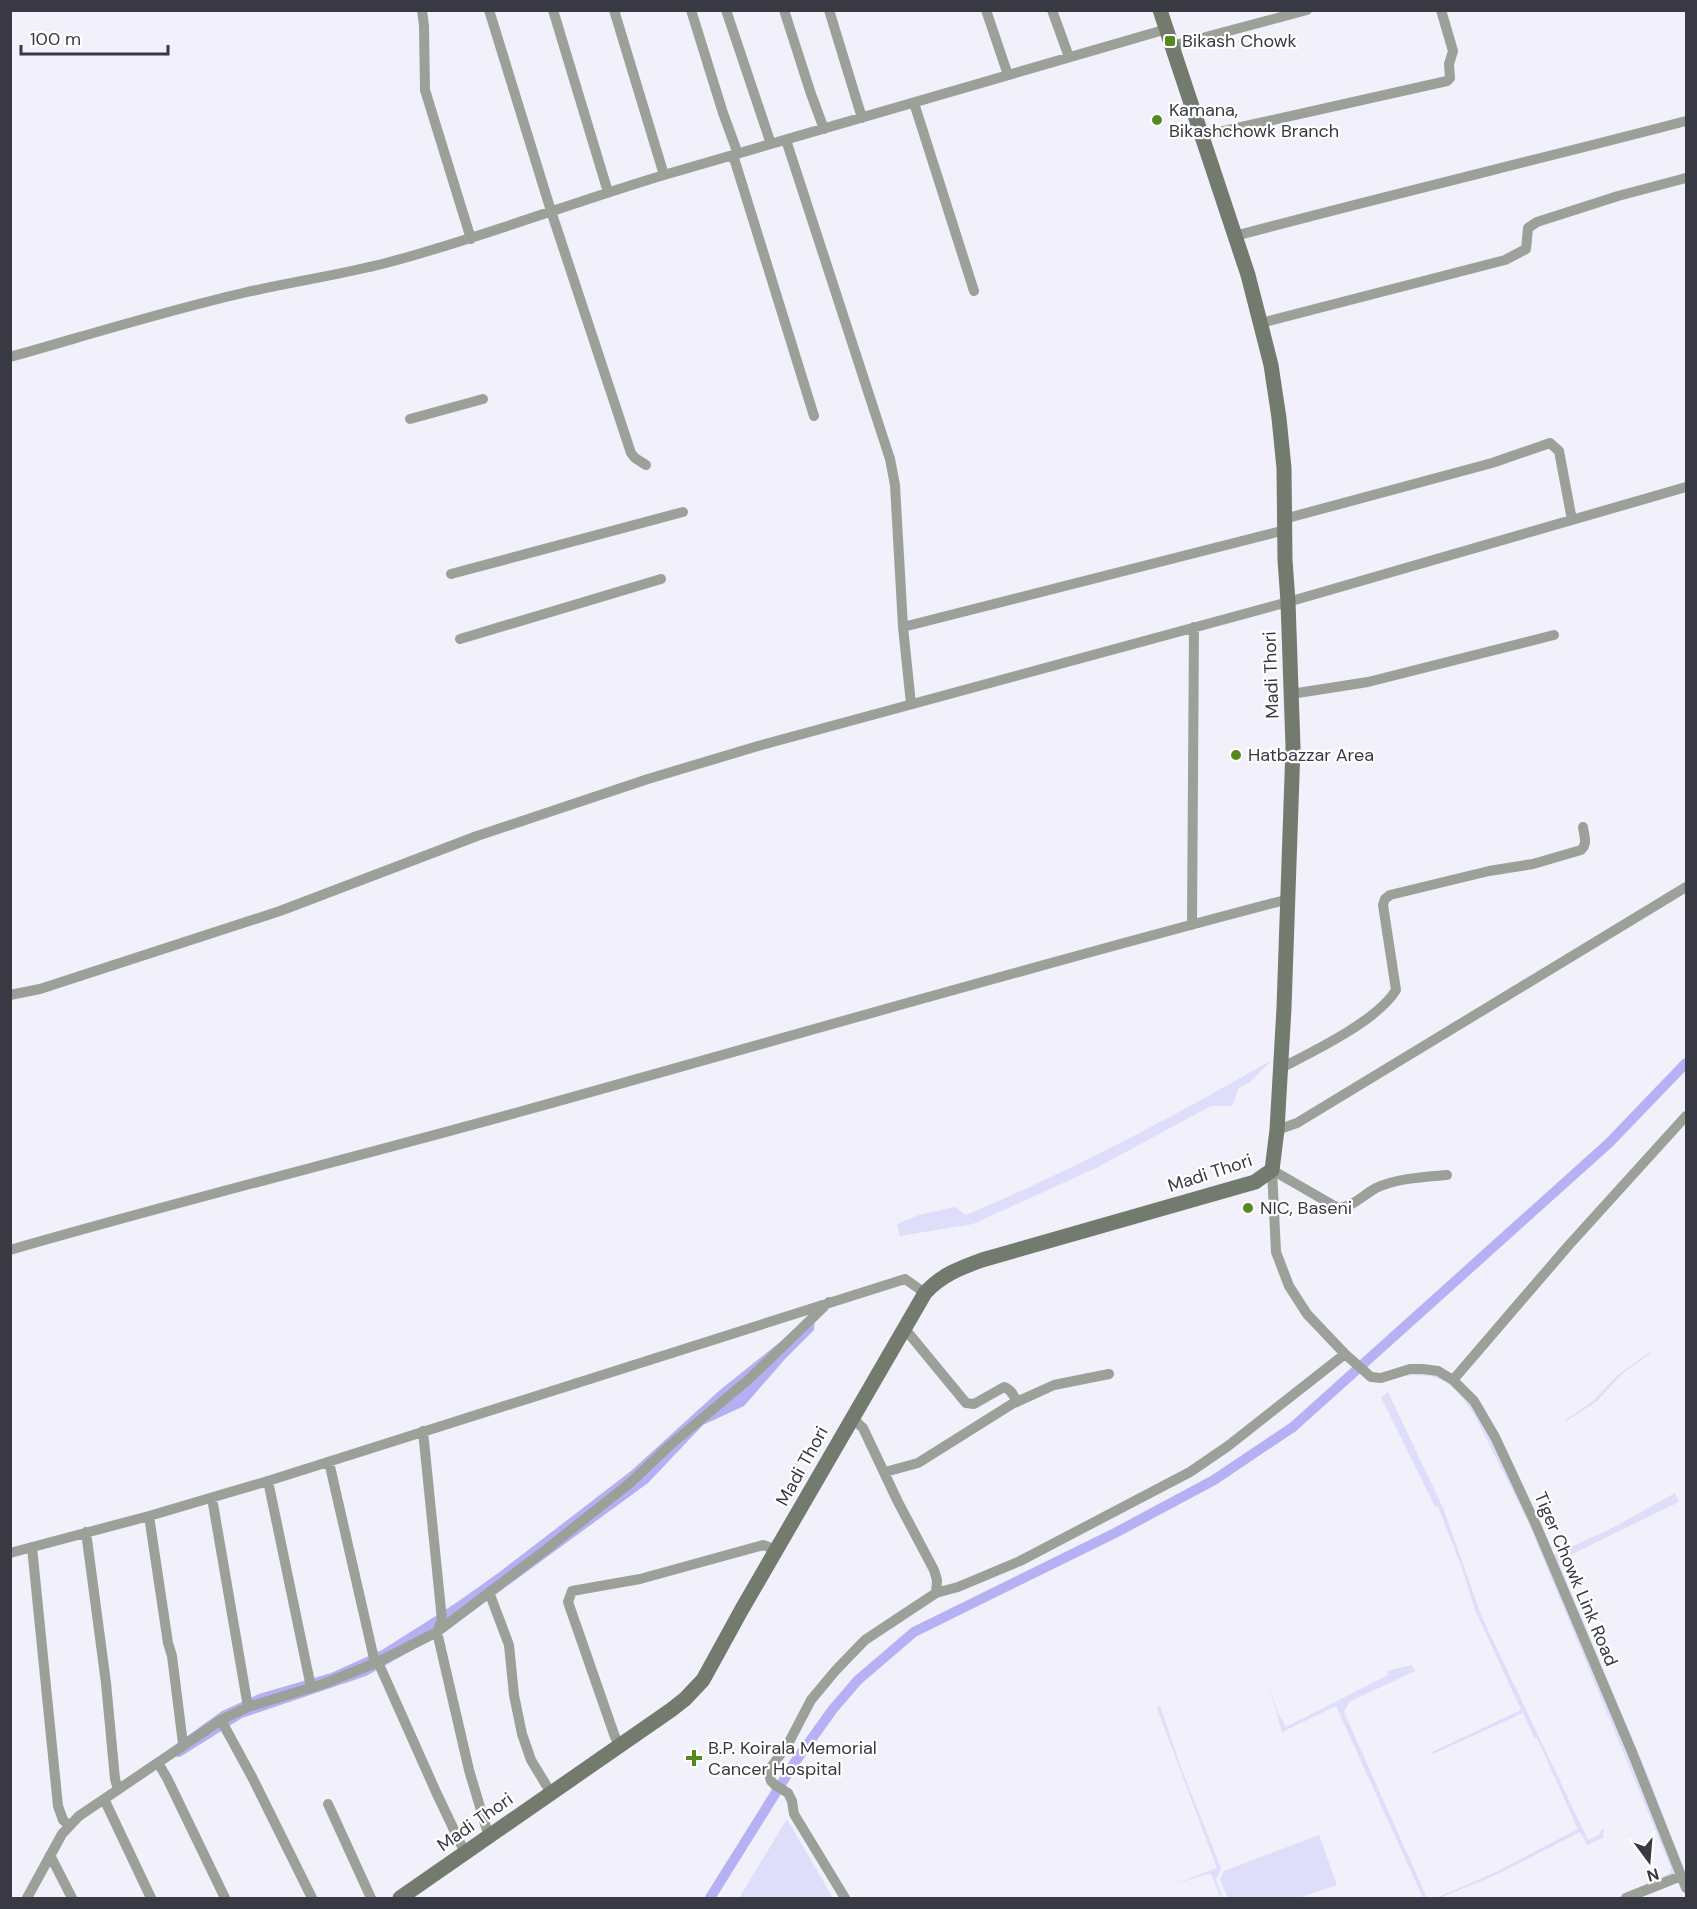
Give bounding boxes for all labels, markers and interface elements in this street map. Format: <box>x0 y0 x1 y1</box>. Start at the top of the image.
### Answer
scale bar <box>21 18 168 56</box>
text: 100 m <box>30 27 81 51</box>
place label: Bikash Chowk <box>1182 29 1297 53</box>
marker: Bikash Chowk <box>1163 34 1177 48</box>
place label: Kamana, Bikashchowk Branch <box>1169 98 1339 143</box>
marker: Kamana, Bikashchowk Branch <box>1150 113 1164 127</box>
street label: Madi Thori <box>1257 631 1285 719</box>
place label: Hatbazzar Area <box>1248 743 1374 767</box>
marker: Hatbazzar Area <box>1229 748 1243 762</box>
street label: Madi Thori <box>1165 1148 1255 1198</box>
place label: NIC, Baseni <box>1260 1196 1352 1220</box>
marker: NIC, Baseni <box>1241 1201 1255 1215</box>
street label: Madi Thori <box>770 1422 834 1510</box>
street label: Tiger Chowk Link Road <box>1528 1488 1624 1670</box>
place label: B.P. Koirala Memorial Cancer Hospital <box>708 1736 877 1781</box>
marker: B.P. Koirala Memorial Cancer Hospital <box>685 1749 703 1767</box>
street label: Madi Thori <box>432 1787 518 1857</box>
north arrow <box>1619 1831 1679 1891</box>
text: N <box>1644 1863 1662 1887</box>

